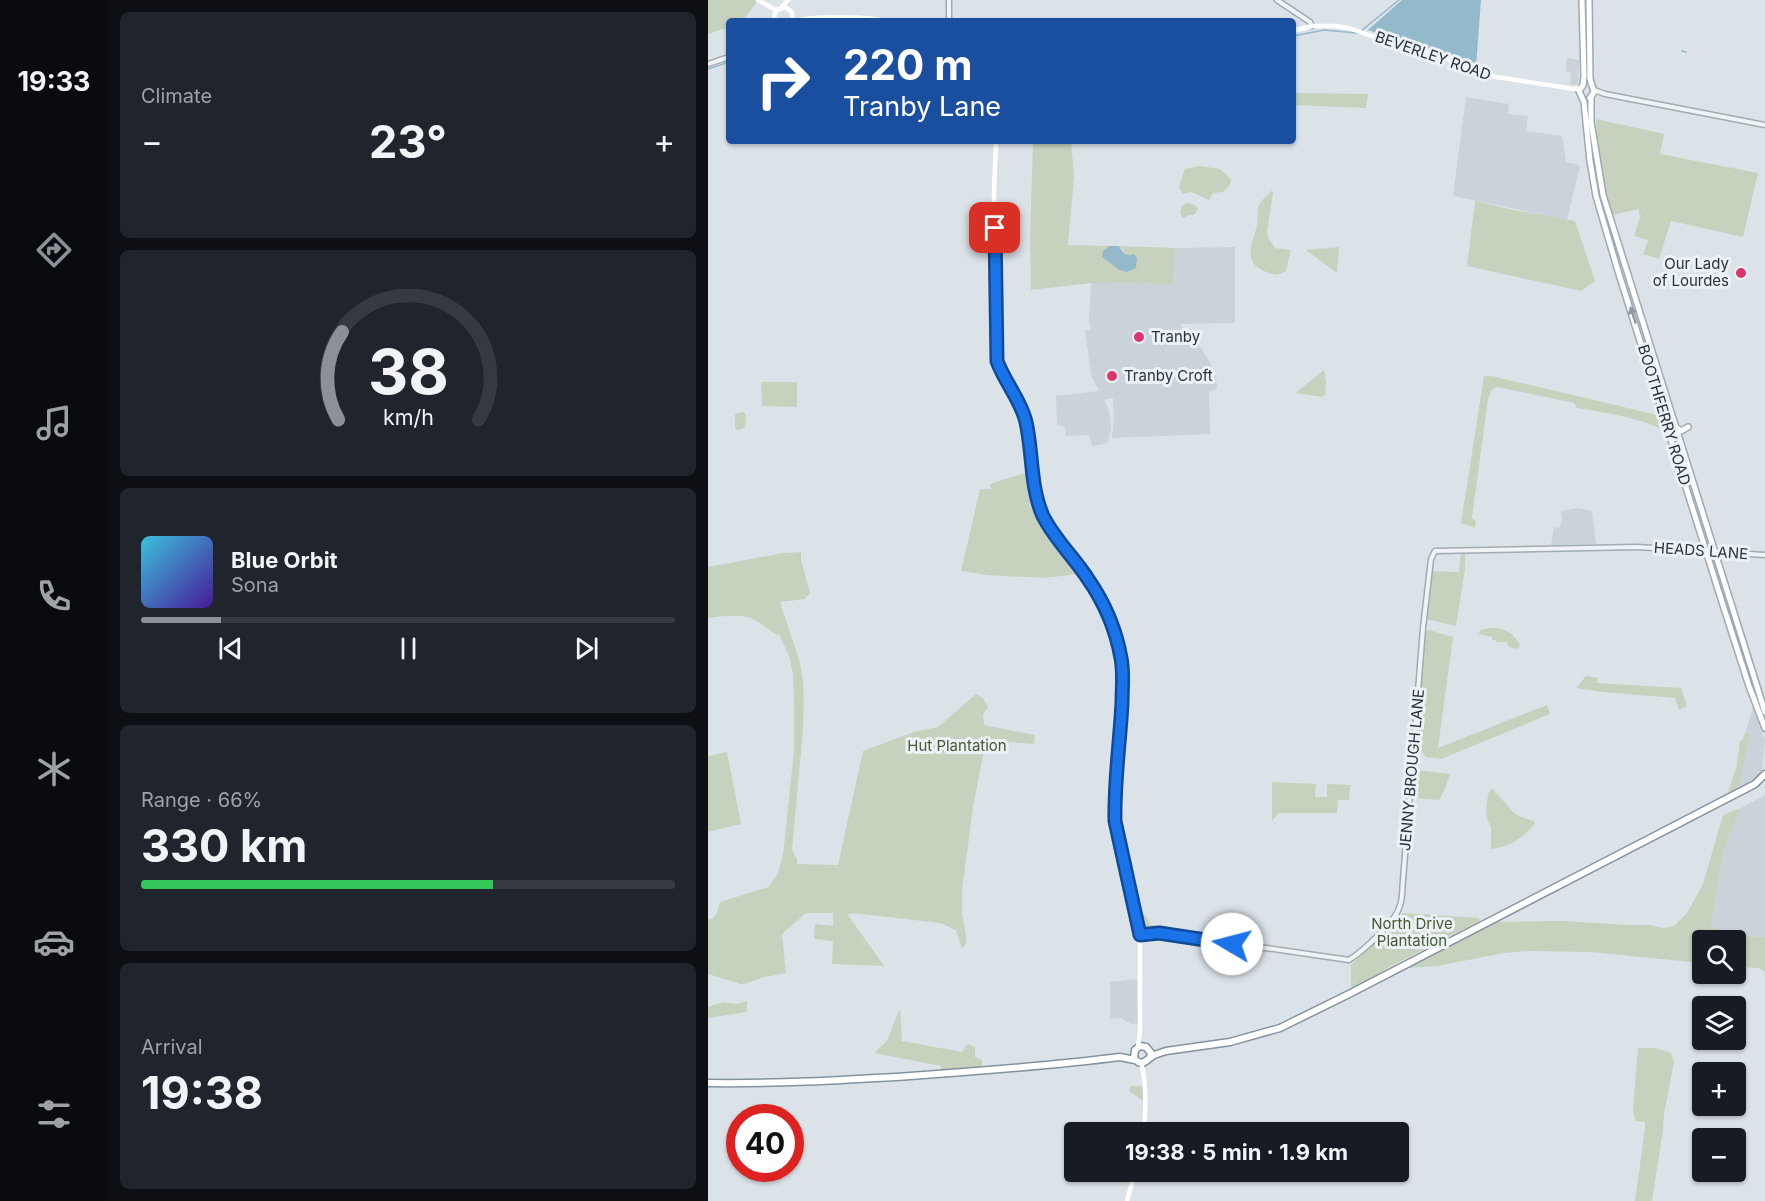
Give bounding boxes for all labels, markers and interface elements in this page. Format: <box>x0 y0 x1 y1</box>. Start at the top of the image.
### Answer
street label: BEVERLEY ROAD <box>1373 27 1494 84</box>
text: 220 m <box>843 39 973 90</box>
icon: right <box>744 42 822 120</box>
text: 19:33 <box>17 65 91 98</box>
text: Climate <box>141 84 212 108</box>
text: Tranby Lane <box>843 90 1001 123</box>
text: 23° <box>369 114 447 169</box>
text: − <box>141 121 163 161</box>
text: + <box>653 121 675 161</box>
pin <box>969 202 1020 253</box>
icon: arrive <box>978 211 1011 244</box>
icon: directions <box>33 229 75 271</box>
place label: Our Lady of Lourdes <box>1653 254 1730 290</box>
marker: Our Lady of Lourdes <box>1734 266 1748 280</box>
one-way arrow <box>1627 306 1637 324</box>
place label: Tranby <box>1151 327 1201 346</box>
marker: Tranby <box>1132 330 1146 344</box>
text: 38 <box>368 334 448 409</box>
street label: BOOTHFERRY ROAD <box>1634 342 1695 488</box>
place label: Tranby Croft <box>1124 366 1213 385</box>
marker: Tranby Croft <box>1105 369 1119 383</box>
icon: music <box>33 402 75 444</box>
text: km/h <box>383 404 433 430</box>
street label: HEADS LANE <box>1653 538 1749 563</box>
text: Blue Orbit <box>231 547 338 573</box>
text: Sona <box>231 573 279 597</box>
icon: phone <box>33 575 75 617</box>
icon: previous <box>214 632 247 665</box>
icon: pause <box>392 632 425 665</box>
icon: next <box>570 632 603 665</box>
street label: JENNY BROUGH LANE <box>1395 688 1428 852</box>
park label: Hut Plantation <box>907 736 1007 755</box>
icon: climate <box>33 748 75 790</box>
text: Range · 66% <box>141 788 262 812</box>
text: 330 km <box>141 818 307 873</box>
position arrow <box>1200 912 1264 976</box>
park label: North Drive Plantation <box>1371 914 1453 950</box>
icon: car <box>33 921 75 963</box>
map controls <box>1692 930 1746 1182</box>
button: search <box>1692 930 1746 984</box>
button: layers <box>1692 996 1746 1050</box>
text: Arrival <box>141 1035 203 1059</box>
button: + <box>1692 1062 1746 1116</box>
text: 19:38 <box>141 1065 263 1120</box>
icon: filters <box>33 1093 75 1135</box>
speed limit sign: 40 <box>726 1104 804 1182</box>
button: − <box>1692 1128 1746 1182</box>
text: 19:38 · 5 min · 1.9 km <box>1125 1139 1348 1165</box>

